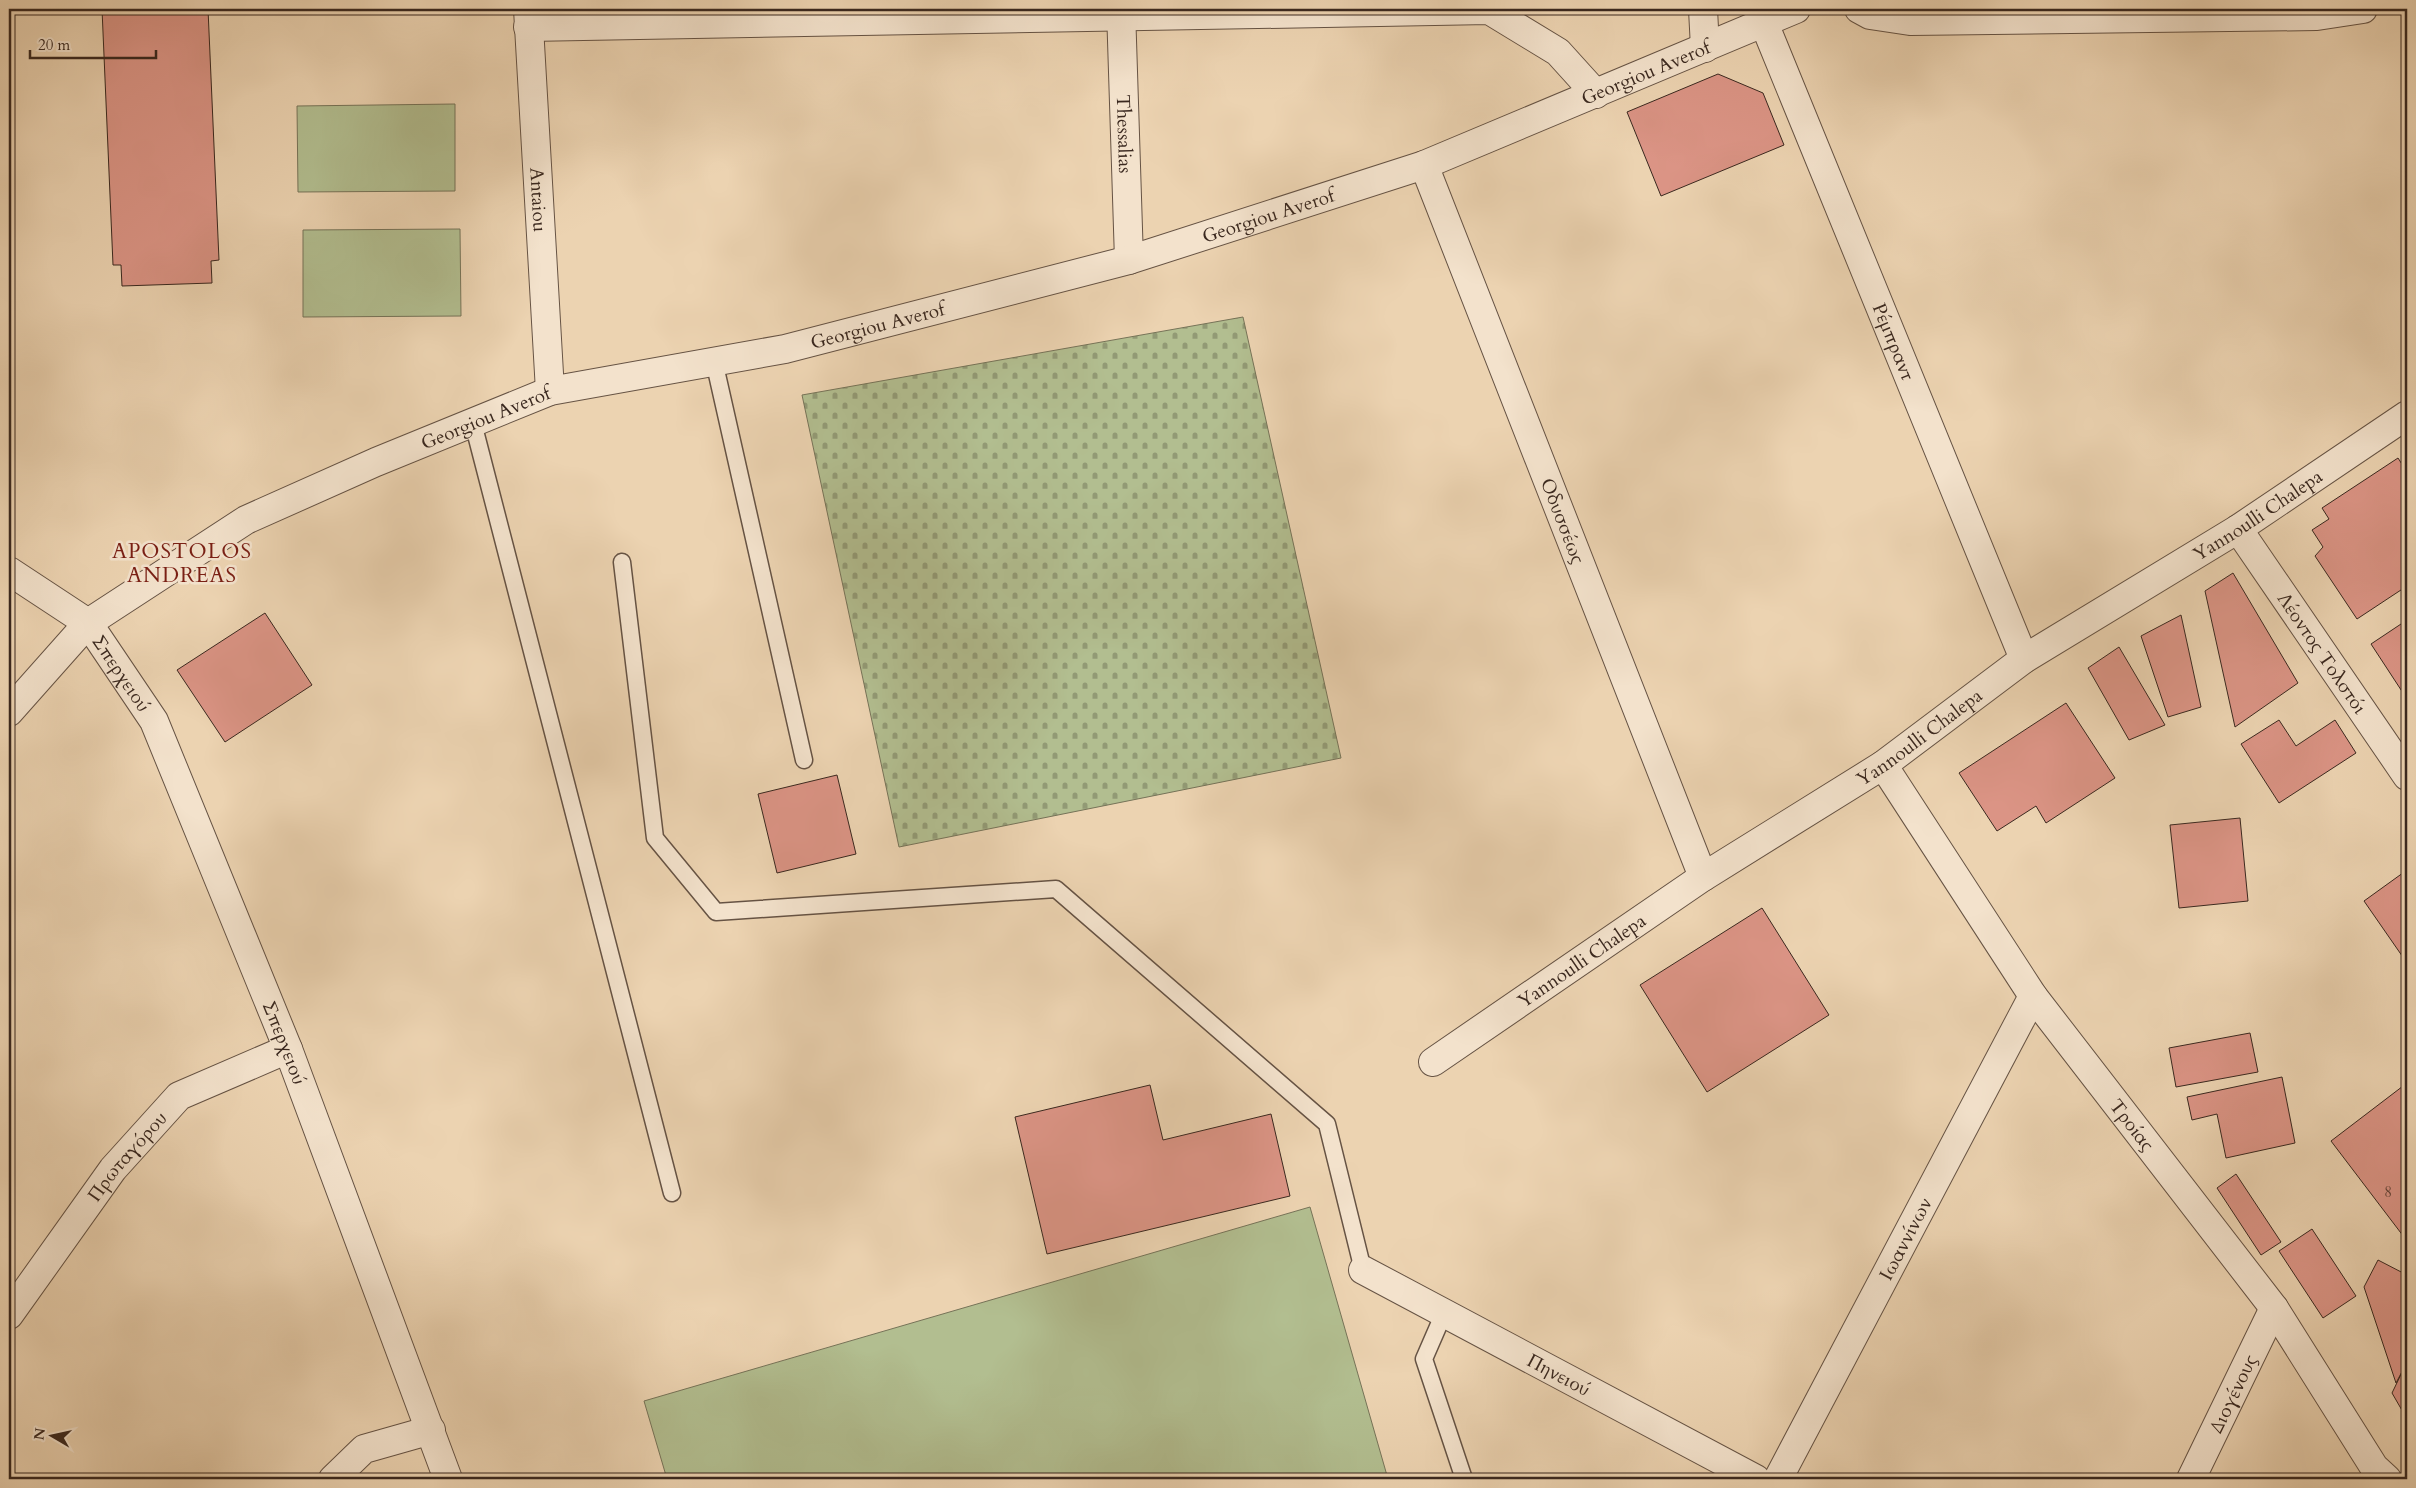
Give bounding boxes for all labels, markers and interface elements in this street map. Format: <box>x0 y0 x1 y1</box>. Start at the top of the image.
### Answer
scale bar <box>30 28 156 60</box>
street label: Georgiou Averof <box>1577 33 1717 112</box>
text: 20 m <box>38 35 70 55</box>
street label: Thessalias <box>1110 94 1138 174</box>
street label: Antaiou <box>523 167 553 233</box>
street label: Georgiou Averof <box>1199 182 1341 250</box>
street label: Georgiou Averof <box>808 295 951 356</box>
street label: Ρέμπραντ <box>1866 299 1921 384</box>
street label: Georgiou Averof <box>417 379 557 456</box>
street label: Yannoulli Chalepa <box>2188 464 2328 567</box>
street label: Οδυσσέως <box>1534 474 1591 568</box>
district label: APOSTOLOS ANDREAS <box>112 537 252 590</box>
street label: Λέοντος Τολστόι <box>2271 587 2373 719</box>
street label: Σπερχειού <box>86 630 156 717</box>
street label: Yannoulli Chalepa <box>1852 683 1988 792</box>
street label: Yannoulli Chalepa <box>1513 908 1651 1014</box>
street label: Σπερχειού <box>256 997 312 1088</box>
street label: Τροίας <box>2103 1094 2160 1157</box>
street label: Πρωταγόρου <box>82 1106 173 1207</box>
house number: 8 <box>2384 1181 2392 1203</box>
street label: Ιωαννίνων <box>1873 1193 1938 1285</box>
street label: Πηνειού <box>1522 1348 1595 1403</box>
street label: Διογένους <box>2203 1350 2263 1438</box>
north arrow <box>28 1410 78 1460</box>
text: N <box>29 1427 50 1442</box>

